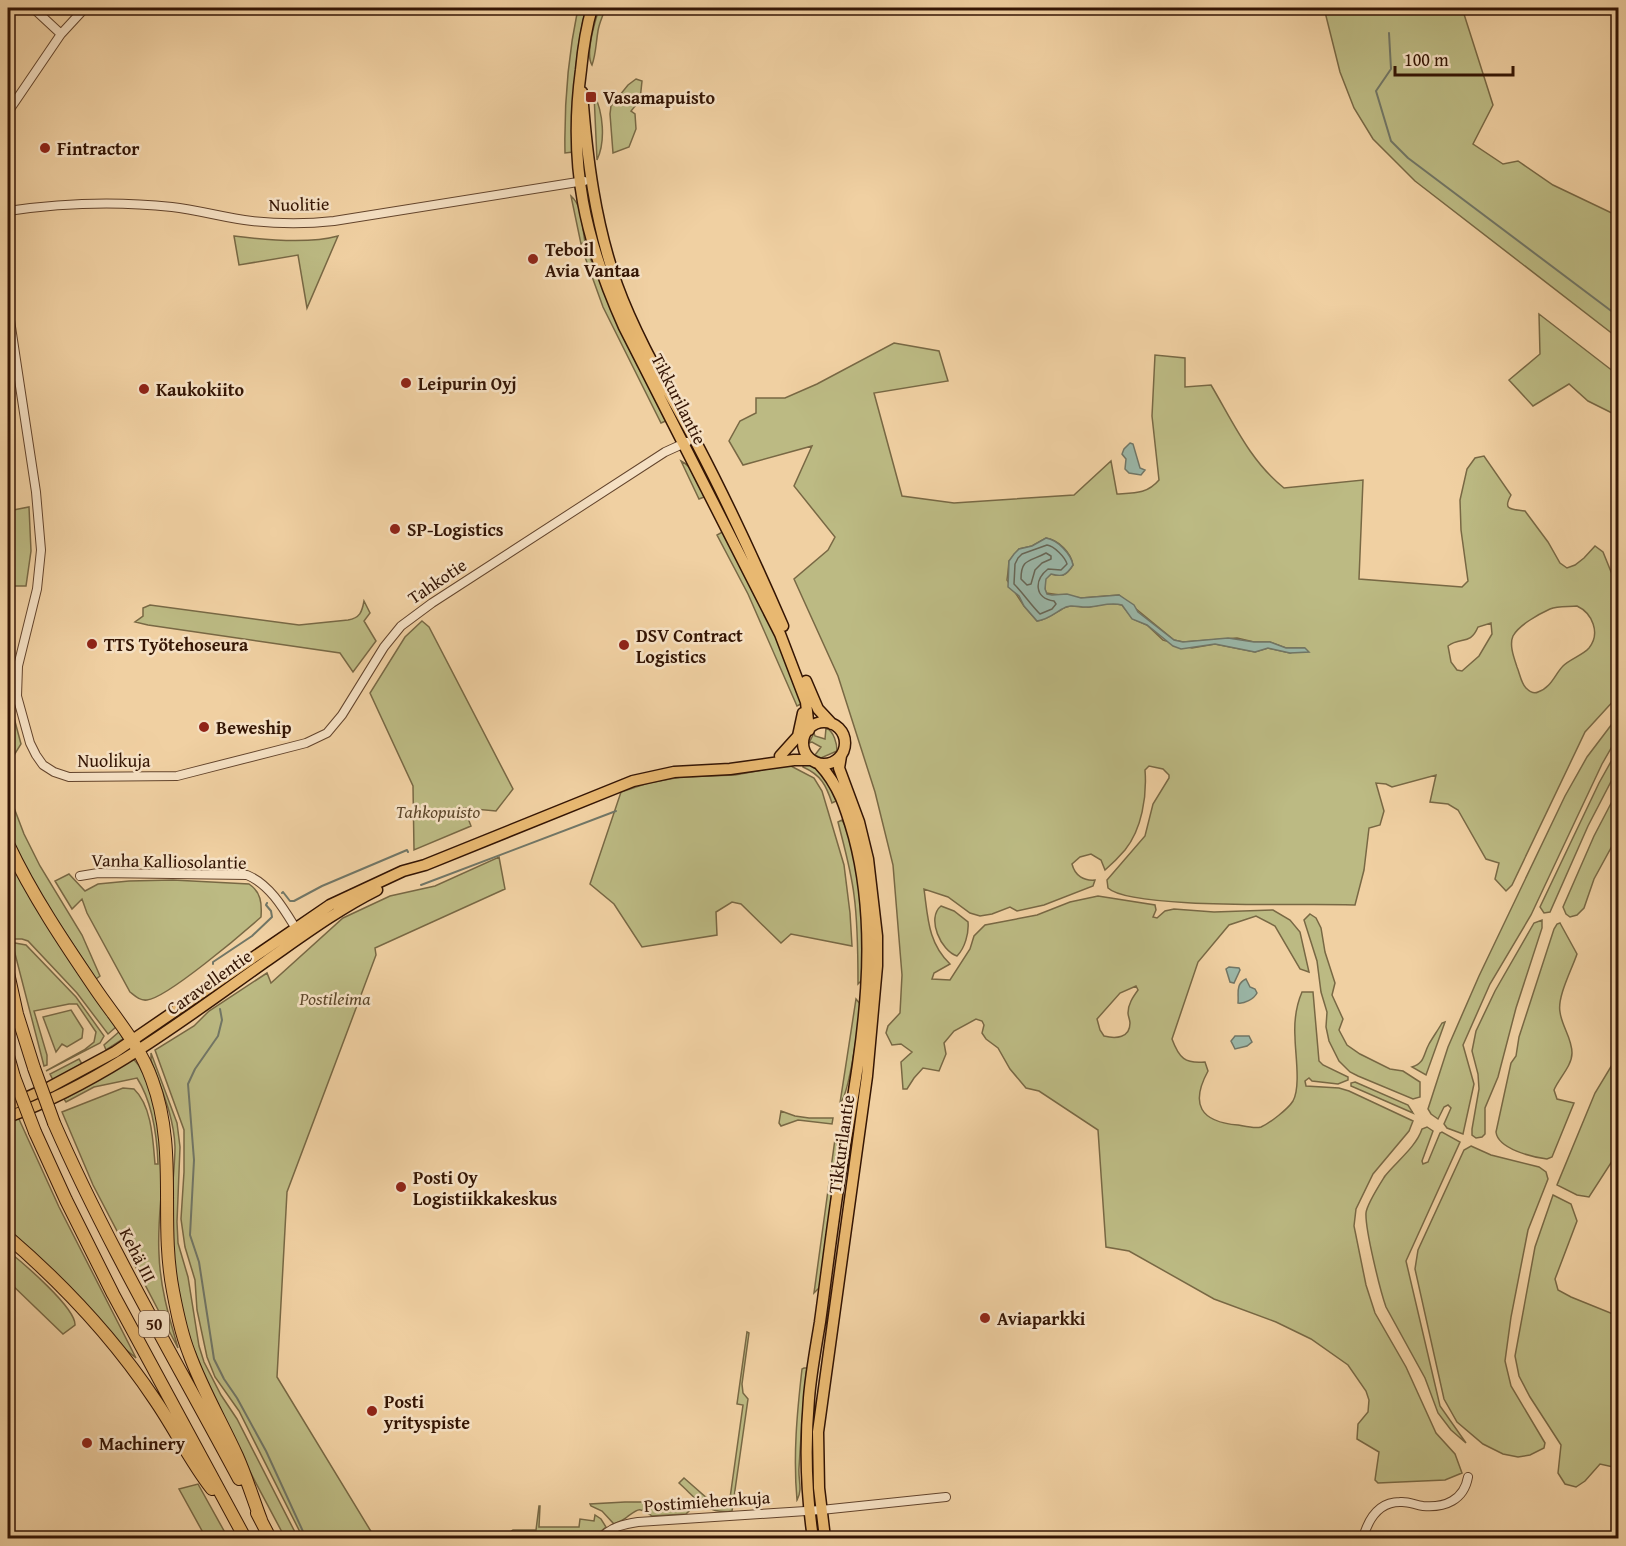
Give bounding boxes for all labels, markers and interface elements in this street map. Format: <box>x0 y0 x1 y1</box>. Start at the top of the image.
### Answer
scale bar <box>1395 39 1514 77</box>
text: 100 m <box>1404 46 1449 73</box>
place label: Vasamapuisto <box>603 84 716 111</box>
marker: Vasamapuisto <box>584 90 598 104</box>
place label: Fintractor <box>57 135 140 162</box>
marker: Fintractor <box>38 141 52 155</box>
street label: Nuolitie <box>268 190 330 218</box>
place label: Teboil Avia Vantaa <box>545 236 641 284</box>
marker: Teboil Avia Vantaa <box>526 252 540 266</box>
street label: Tikkurilantie <box>644 349 714 449</box>
place label: Leipurin Oyj <box>418 370 517 397</box>
place label: Kaukokiito <box>156 376 245 403</box>
marker: Leipurin Oyj <box>399 376 413 390</box>
marker: Kaukokiito <box>137 382 151 396</box>
place label: SP-Logistics <box>407 516 504 543</box>
marker: SP-Logistics <box>388 522 402 536</box>
street label: Tahkotie <box>402 551 472 611</box>
place label: DSV Contract Logistics <box>636 622 743 670</box>
place label: TTS Työtehoseura <box>104 631 249 658</box>
marker: TTS Työtehoseura <box>85 637 99 651</box>
marker: DSV Contract Logistics <box>617 638 631 652</box>
place label: Beweship <box>216 714 292 741</box>
marker: Beweship <box>197 720 211 734</box>
street label: Nuolikuja <box>77 747 151 774</box>
park label: Tahkopuisto <box>396 798 481 825</box>
street label: Vanha Kalliosolantie <box>91 846 247 876</box>
street label: Caravellentie <box>161 942 257 1022</box>
park label: Postileima <box>298 985 371 1012</box>
street label: Tikkurilantie <box>821 1093 861 1195</box>
place label: Posti Oy Logistiikkakeskus <box>413 1164 557 1212</box>
marker: Posti Oy Logistiikkakeskus <box>394 1180 408 1194</box>
street label: Kehä III <box>113 1223 163 1287</box>
place label: Aviaparkki <box>997 1305 1086 1332</box>
road number: 50 <box>139 1311 169 1337</box>
marker: Aviaparkki <box>978 1311 992 1325</box>
place label: Posti yrityspiste <box>383 1388 470 1436</box>
marker: Posti yrityspiste <box>365 1404 379 1418</box>
place label: Machinery <box>99 1430 186 1457</box>
marker: Machinery <box>80 1436 94 1450</box>
street label: Postimiehenkuja <box>643 1483 772 1519</box>

